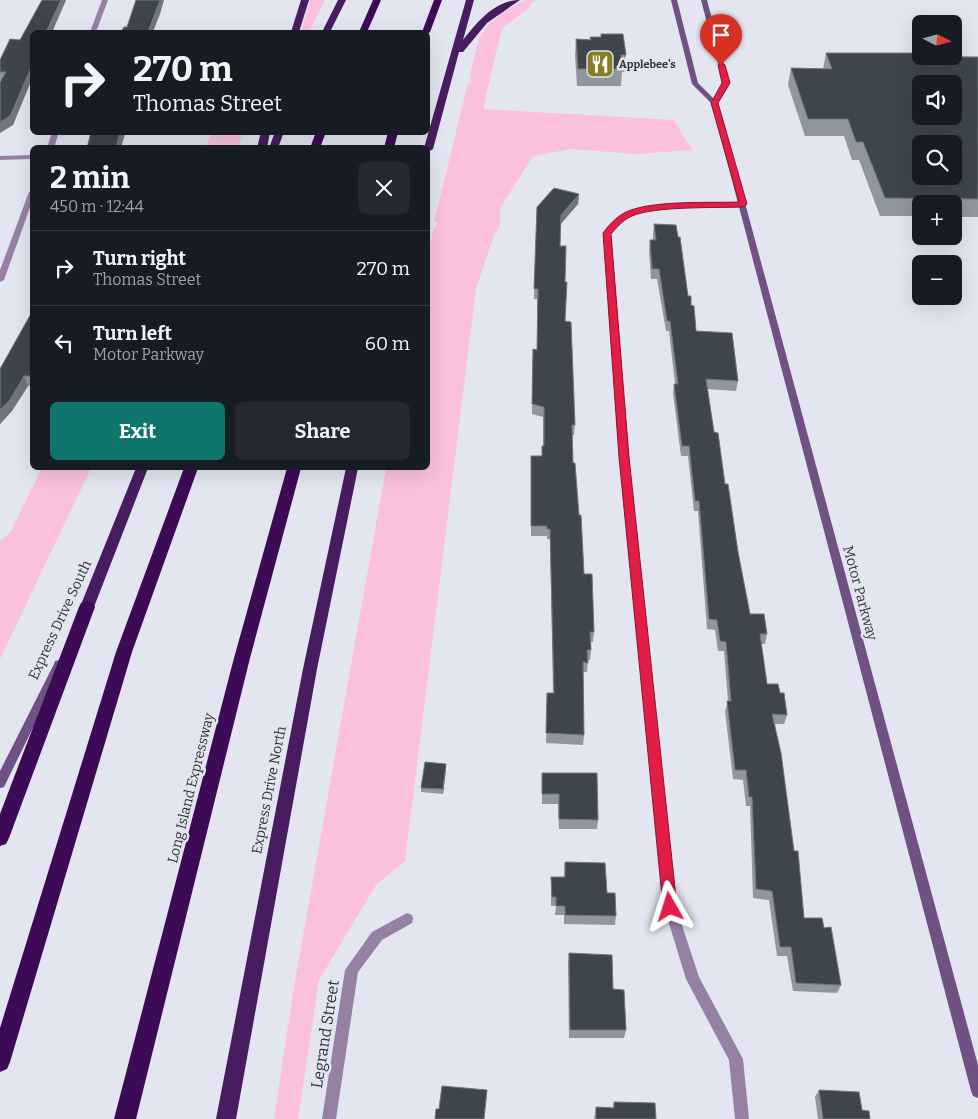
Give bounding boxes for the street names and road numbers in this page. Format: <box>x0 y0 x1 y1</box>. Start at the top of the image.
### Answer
street label: Motor Parkway <box>839 544 881 643</box>
street label: Express Drive South <box>25 557 95 682</box>
street label: Long Island Expressway <box>164 710 218 865</box>
street label: Express Drive North <box>248 724 290 855</box>
street label: Legrand Street <box>307 978 343 1090</box>

